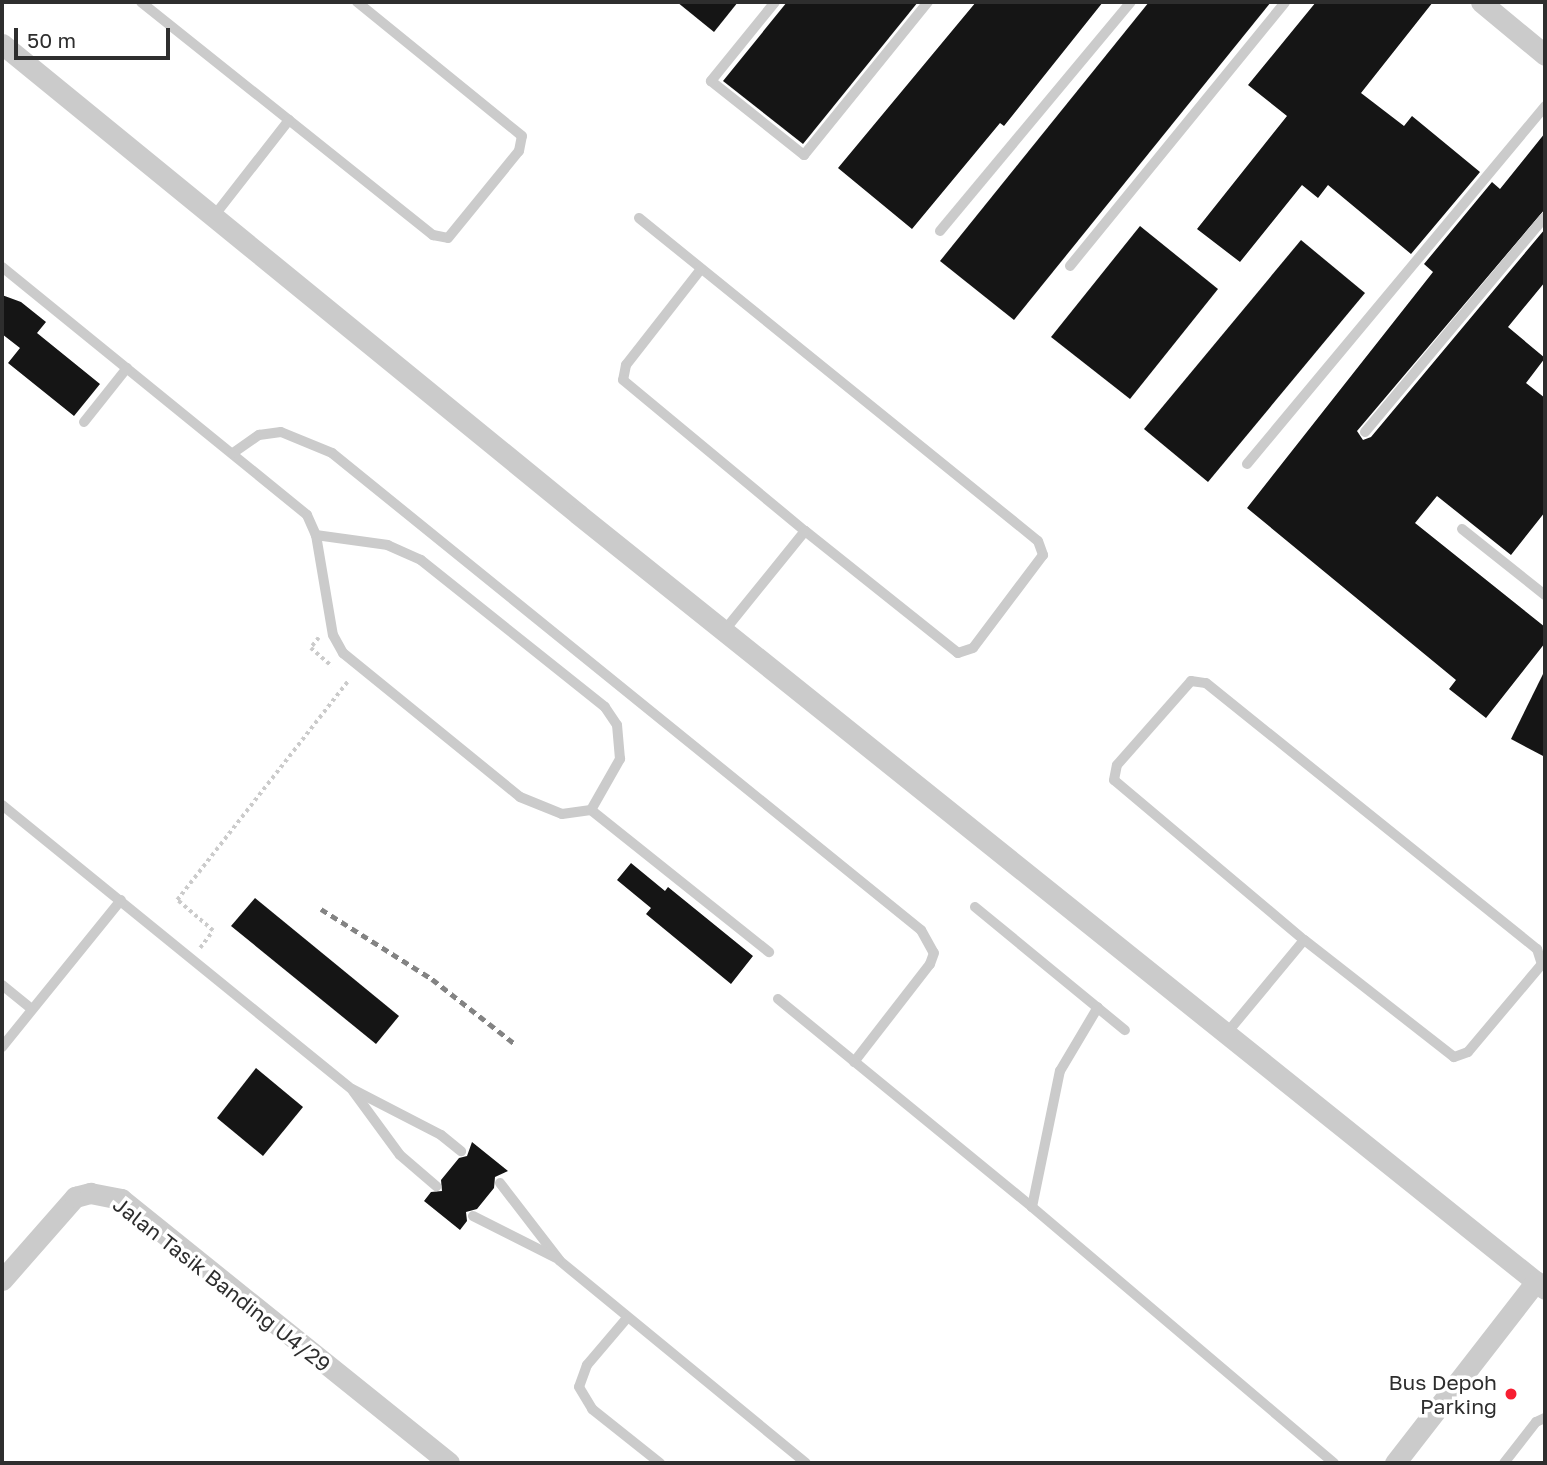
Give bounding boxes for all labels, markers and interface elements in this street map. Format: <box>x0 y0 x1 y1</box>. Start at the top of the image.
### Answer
scale bar <box>18 14 173 58</box>
text: 50 m <box>27 27 76 53</box>
street label: Jalan Tasik Banding U4/29 <box>108 1191 336 1377</box>
place label: Bus Depoh Parking <box>1389 1369 1497 1419</box>
marker: Bus Depoh Parking <box>1503 1386 1519 1402</box>

